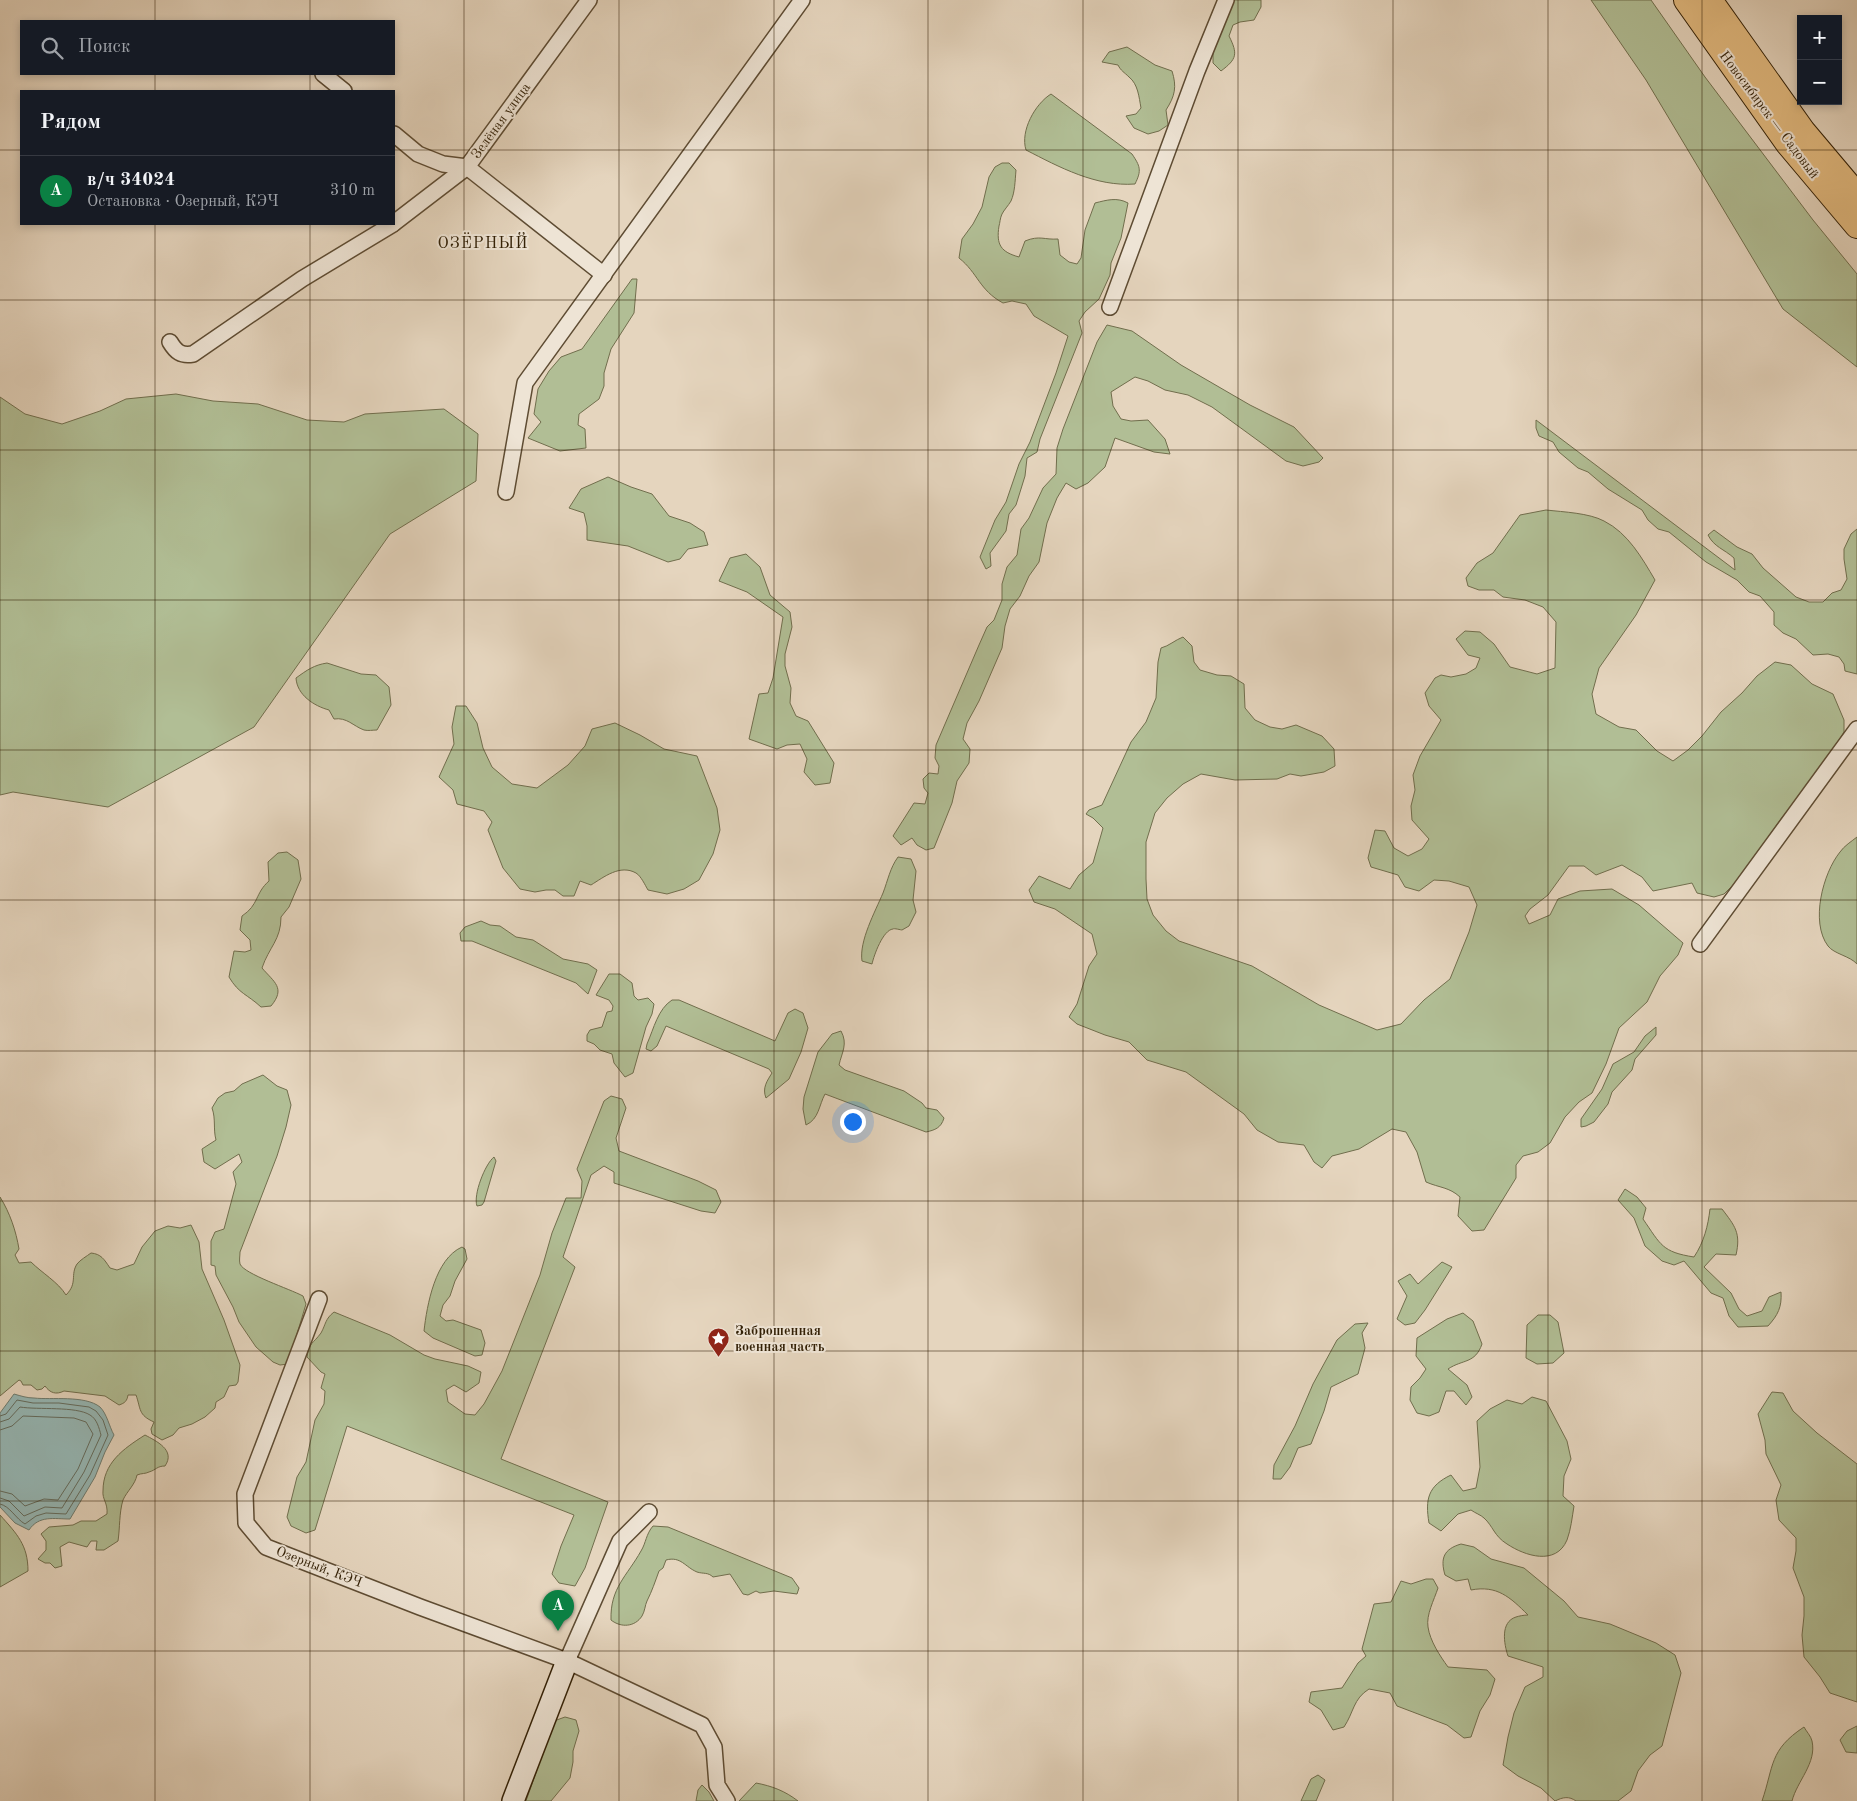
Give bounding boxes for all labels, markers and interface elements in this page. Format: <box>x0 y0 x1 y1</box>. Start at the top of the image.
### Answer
map controls <box>1797 15 1842 105</box>
button: + <box>1797 15 1842 60</box>
search box <box>20 20 395 75</box>
icon: search <box>38 34 66 62</box>
text: Поиск <box>78 38 130 57</box>
street label: Новосибирск — Садовый <box>1717 49 1821 181</box>
button: − <box>1797 60 1842 105</box>
street label: Зелёная улица <box>469 80 533 162</box>
text: Рядом <box>40 112 101 133</box>
text: в/ч 34024 <box>87 171 175 190</box>
text: A <box>50 183 62 199</box>
text: 310 m <box>330 183 375 199</box>
text: Остановка · Озерный, КЭЧ <box>87 194 279 210</box>
district label: ОЗЁРНЫЙ <box>438 232 528 252</box>
your location <box>840 1109 866 1135</box>
place label: Заброшенная военная часть <box>735 1324 825 1354</box>
place icon: Заброшенная военная часть <box>707 1327 731 1358</box>
street label: Озерный, КЭЧ <box>274 1544 364 1590</box>
pin: A <box>542 1590 574 1631</box>

